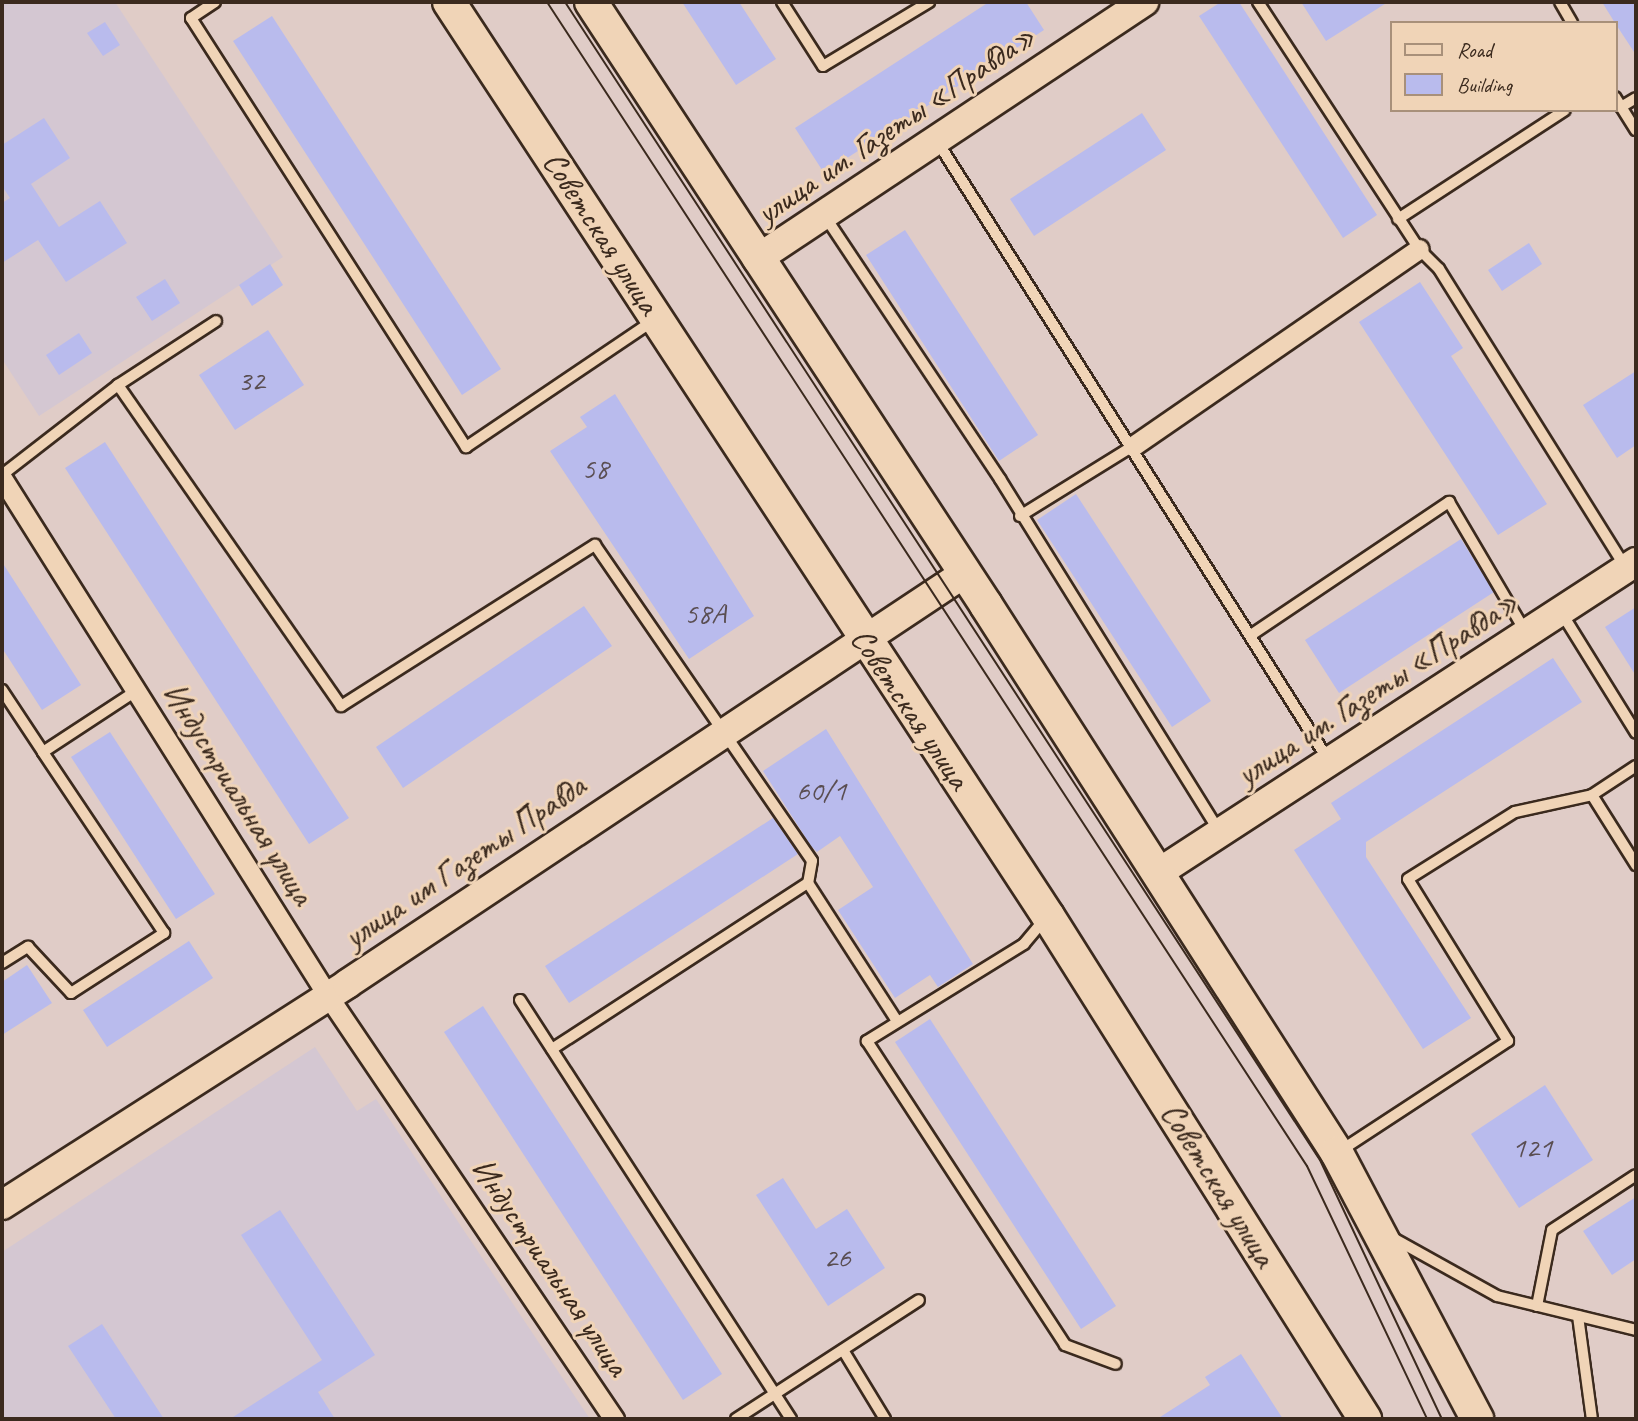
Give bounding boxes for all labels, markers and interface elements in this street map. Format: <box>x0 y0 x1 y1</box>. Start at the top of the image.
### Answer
street label: улица им. Газеты «Правда» <box>749 17 1043 233</box>
legend <box>1390 21 1617 112</box>
text: Road <box>1457 37 1492 63</box>
text: Building <box>1457 72 1512 98</box>
street label: Советская улица <box>533 143 669 323</box>
house number: 32 <box>238 362 264 398</box>
house number: 58 <box>582 450 608 486</box>
street label: улица им. Газеты «Правда» <box>1230 583 1526 795</box>
house number: 58А <box>684 595 726 631</box>
street label: Советская улица <box>841 620 979 798</box>
street label: Индустриальная улица <box>153 675 323 913</box>
street label: улица им Газеты Правда <box>339 768 591 956</box>
house number: 60/1 <box>796 772 846 808</box>
street label: Советская улица <box>1151 1094 1285 1276</box>
house number: 121 <box>1512 1129 1552 1165</box>
street label: Индустриальная улица <box>462 1150 638 1384</box>
house number: 26 <box>824 1239 850 1275</box>

